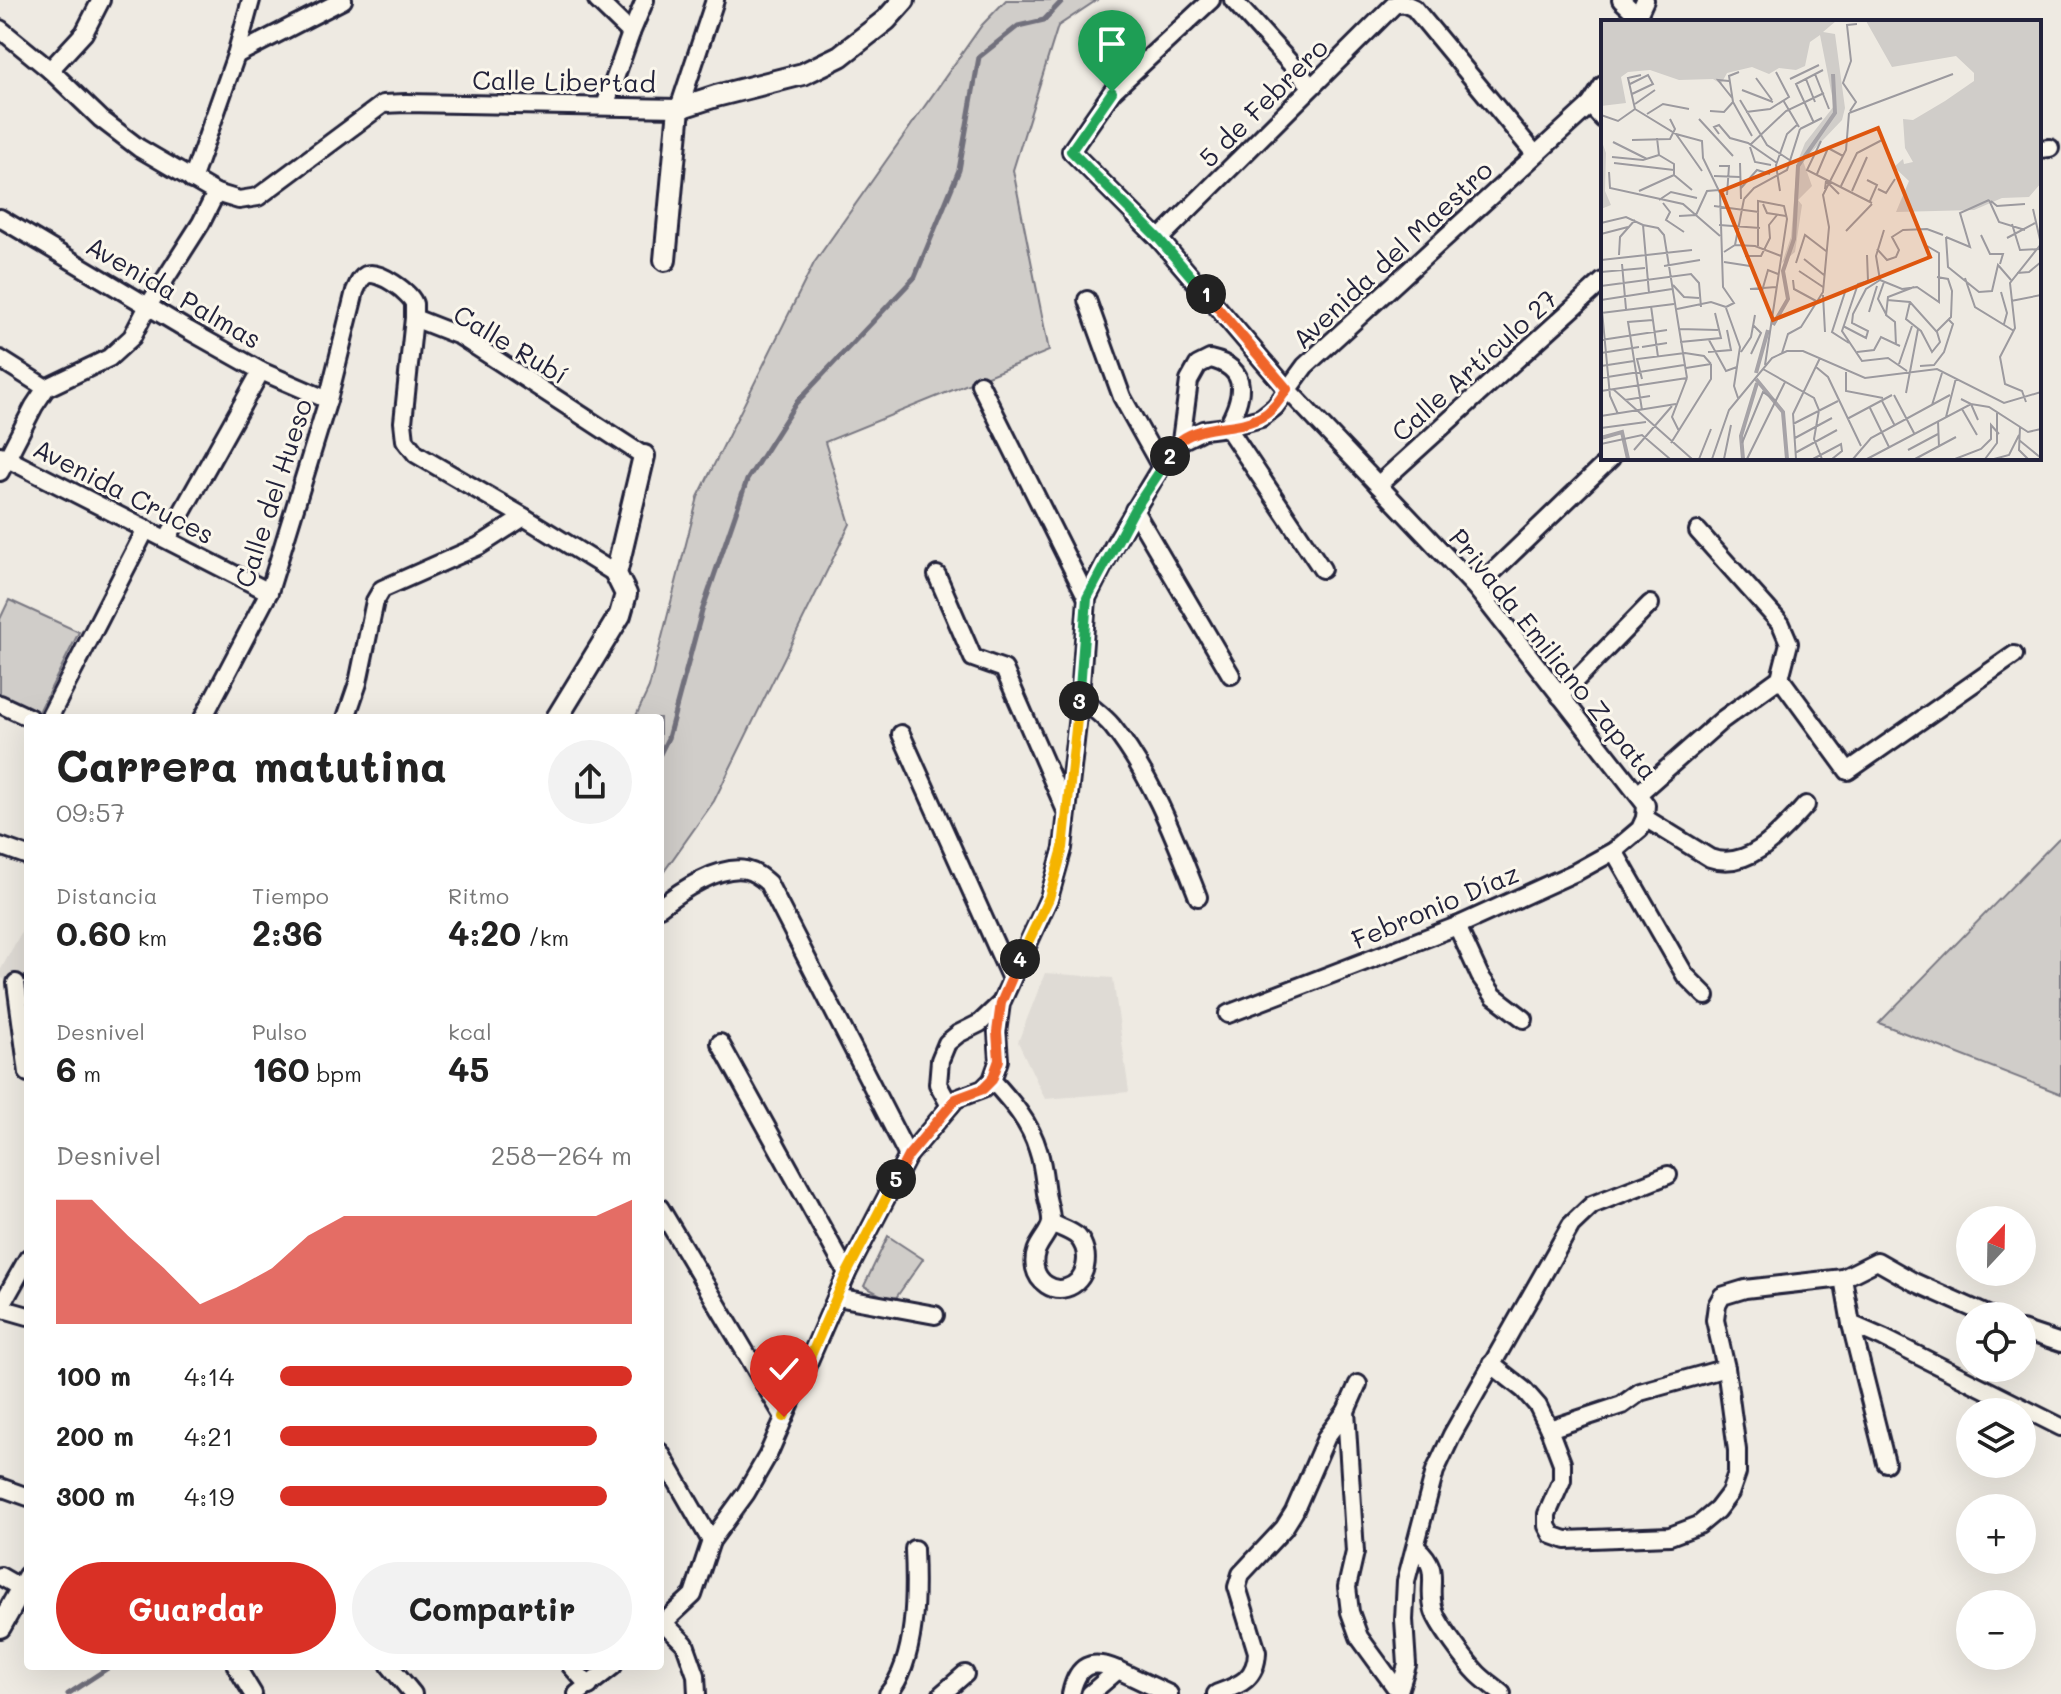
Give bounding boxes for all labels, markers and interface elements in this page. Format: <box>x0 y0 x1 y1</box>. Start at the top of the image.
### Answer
pin <box>1078 10 1146 92</box>
inset map <box>1601 20 2041 460</box>
icon: arrive <box>1090 22 1134 66</box>
street label: 5 de Febrero <box>1191 30 1335 174</box>
street label: Calle Libertad <box>472 62 656 100</box>
street label: Avenida del Maestro <box>1285 152 1499 356</box>
street label: Avenida Palmas <box>80 228 268 356</box>
pin: 1 <box>1186 274 1226 314</box>
text: 1 <box>1201 279 1211 308</box>
street label: Calle Artículo 27 <box>1384 282 1564 448</box>
street label: Calle Rubí <box>447 297 575 391</box>
street label: Calle del Hueso <box>226 394 320 592</box>
street label: Avenida Cruces <box>28 431 220 551</box>
pin: 2 <box>1150 436 1190 476</box>
text: 2 <box>1164 441 1176 470</box>
street label: Privada Emiliano Zapata <box>1442 521 1666 787</box>
pin: 3 <box>1059 681 1099 721</box>
text: 3 <box>1072 686 1086 715</box>
text: Carrera matutina <box>56 736 447 793</box>
button: share <box>548 740 632 824</box>
text: 09:57 <box>56 795 125 829</box>
street label: Febronio Díaz <box>1346 855 1524 957</box>
text: Distancia <box>56 881 158 910</box>
text: Tiempo <box>252 881 329 910</box>
text: Ritmo <box>448 881 509 910</box>
text: 0.60 <box>56 910 131 955</box>
text: 2:36 <box>252 910 323 955</box>
text: 4:20 <box>448 910 521 955</box>
text: km <box>131 923 167 952</box>
text: /km <box>521 923 569 952</box>
pin: 4 <box>1000 939 1040 979</box>
text: 4 <box>1013 944 1027 973</box>
text: Desnivel <box>56 1017 145 1046</box>
text: Pulso <box>252 1017 307 1046</box>
text: kcal <box>448 1017 492 1046</box>
text: 6 <box>56 1046 77 1091</box>
text: 160 <box>252 1046 310 1091</box>
text: 45 <box>448 1046 489 1091</box>
text: m <box>77 1059 101 1088</box>
text: bpm <box>310 1059 362 1088</box>
text: Desnivel <box>56 1138 161 1172</box>
text: 258–264 m <box>491 1138 632 1172</box>
pin: 5 <box>876 1159 916 1199</box>
text: 5 <box>890 1164 902 1193</box>
north arrow <box>1956 1206 2036 1286</box>
map controls <box>1956 1206 2036 1670</box>
button: locate <box>1956 1302 2036 1382</box>
pin <box>750 1335 818 1417</box>
icon: check <box>762 1347 806 1391</box>
text: 100 m <box>56 1359 131 1393</box>
text: 4:14 <box>184 1359 234 1393</box>
button: layers <box>1956 1398 2036 1478</box>
text: 200 m <box>56 1419 134 1453</box>
text: 4:21 <box>184 1419 233 1453</box>
text: 300 m <box>56 1479 135 1513</box>
text: 4:19 <box>184 1479 234 1513</box>
button: + <box>1956 1494 2036 1574</box>
button: Guardar <box>56 1562 336 1654</box>
button: Compartir <box>352 1562 632 1654</box>
button: − <box>1956 1590 2036 1670</box>

